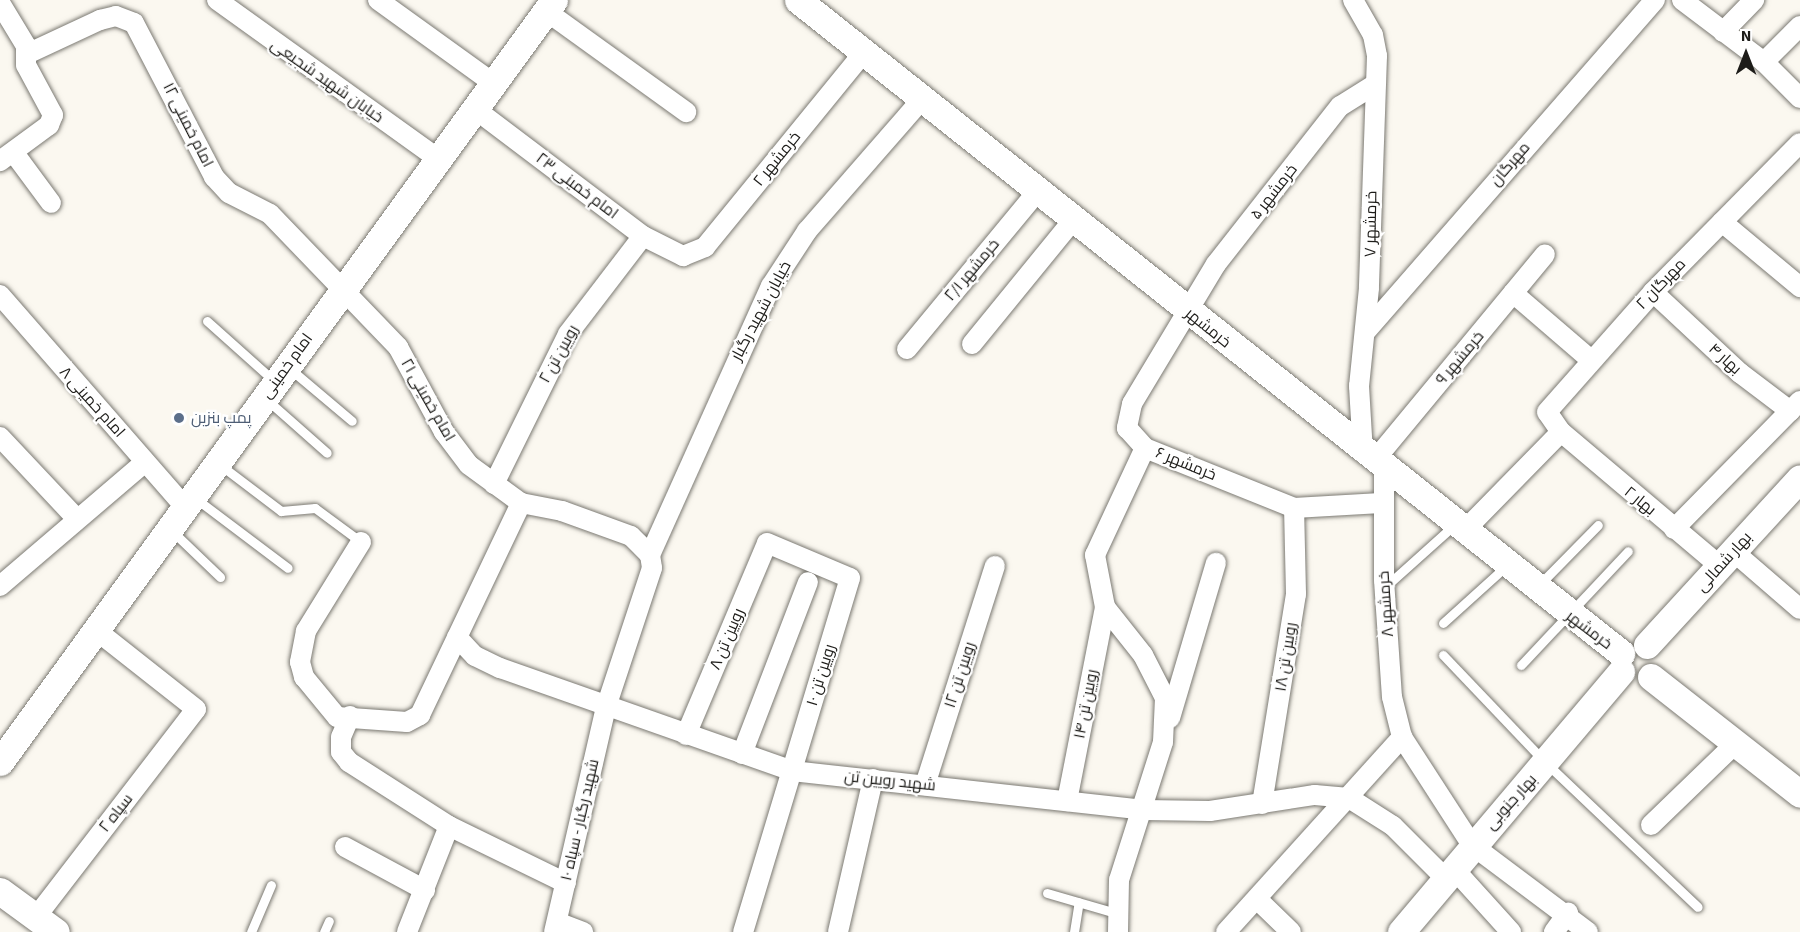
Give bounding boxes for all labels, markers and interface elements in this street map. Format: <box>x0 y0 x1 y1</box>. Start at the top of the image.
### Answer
north arrow <box>1716 24 1776 84</box>
text: N <box>1741 25 1751 47</box>
street label: خیابان شهید شجیعی <box>267 35 387 127</box>
street label: امام خمینی ۱۲ <box>158 80 218 170</box>
street label: خرمشهر ۲ <box>749 128 805 190</box>
street label: مهرگان <box>1486 138 1534 190</box>
street label: امام خمینی ۲۳ <box>532 149 622 223</box>
street label: خرمشهر ۵ <box>1246 160 1302 224</box>
street label: خرمشهر ۷ <box>1361 191 1381 257</box>
street label: خرمشهر ۲/۱ <box>940 235 1004 305</box>
street label: مهرگان ۲ <box>1632 255 1690 313</box>
street label: خیابان شهید رگبار <box>727 258 795 364</box>
street label: خرمشهر <box>1181 304 1235 352</box>
street label: رویین تن ۲ <box>535 322 583 386</box>
street label: خرمشهر ۹ <box>1432 327 1488 389</box>
street label: امام خمینی <box>257 330 317 402</box>
street label: بهار ۴ <box>1705 339 1745 379</box>
street label: امام خمینی ۲۱ <box>397 355 459 445</box>
street label: امام خمینی ۸ <box>55 363 129 441</box>
place label: پمپ بنزین <box>191 408 252 428</box>
marker: پمپ بنزین <box>172 411 186 425</box>
street label: خرمشهر ۶ <box>1153 443 1219 485</box>
street label: بهار ۲ <box>1620 482 1660 520</box>
street label: بهار شمالی <box>1692 528 1756 596</box>
street label: خرمشهر ۸ <box>1374 570 1398 638</box>
street label: رویین تن ۸ <box>705 605 749 673</box>
street label: خرمشهر <box>1562 606 1616 654</box>
street label: رویین تن ۱۸ <box>1271 621 1301 693</box>
street label: رویین تن ۱۲ <box>940 640 980 710</box>
street label: رویین تن ۱۰ <box>802 642 840 708</box>
street label: رویین تن ۱۴ <box>1070 668 1102 740</box>
street label: شهید رگبار - سپاه ۱۰ <box>557 757 603 883</box>
street label: شهید رویین تن <box>843 767 937 795</box>
street label: بهار جنوبی <box>1481 770 1541 834</box>
street label: سپاه ۲ <box>95 790 137 836</box>

